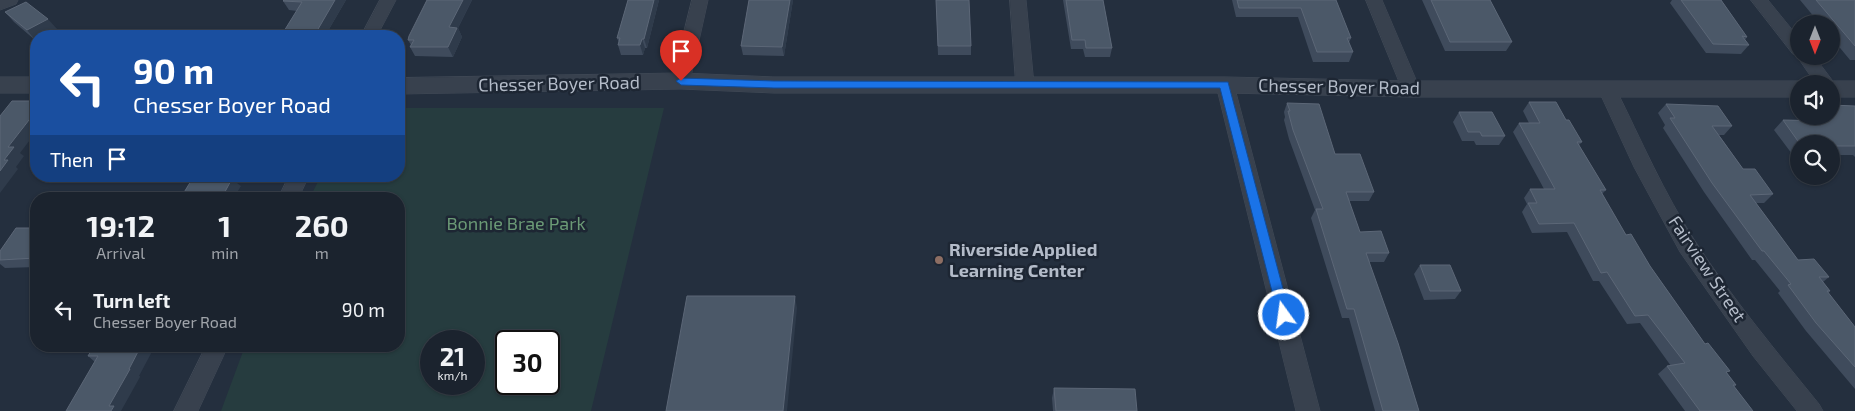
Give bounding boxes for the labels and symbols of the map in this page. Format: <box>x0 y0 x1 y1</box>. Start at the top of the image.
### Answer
north arrow <box>1790 15 1840 65</box>
pin <box>660 30 702 81</box>
street label: Chesser Boyer Road <box>478 71 640 95</box>
street label: Chesser Boyer Road <box>1258 74 1420 98</box>
street label: Fairview Street <box>1664 211 1751 326</box>
park label: Bonnie Brae Park <box>446 212 586 234</box>
place label: Riverside Applied Learning Center <box>949 238 1098 281</box>
marker: Riverside Applied Learning Center <box>933 254 945 266</box>
position arrow <box>1257 288 1309 340</box>
speed limit sign: 30 <box>495 330 560 395</box>

